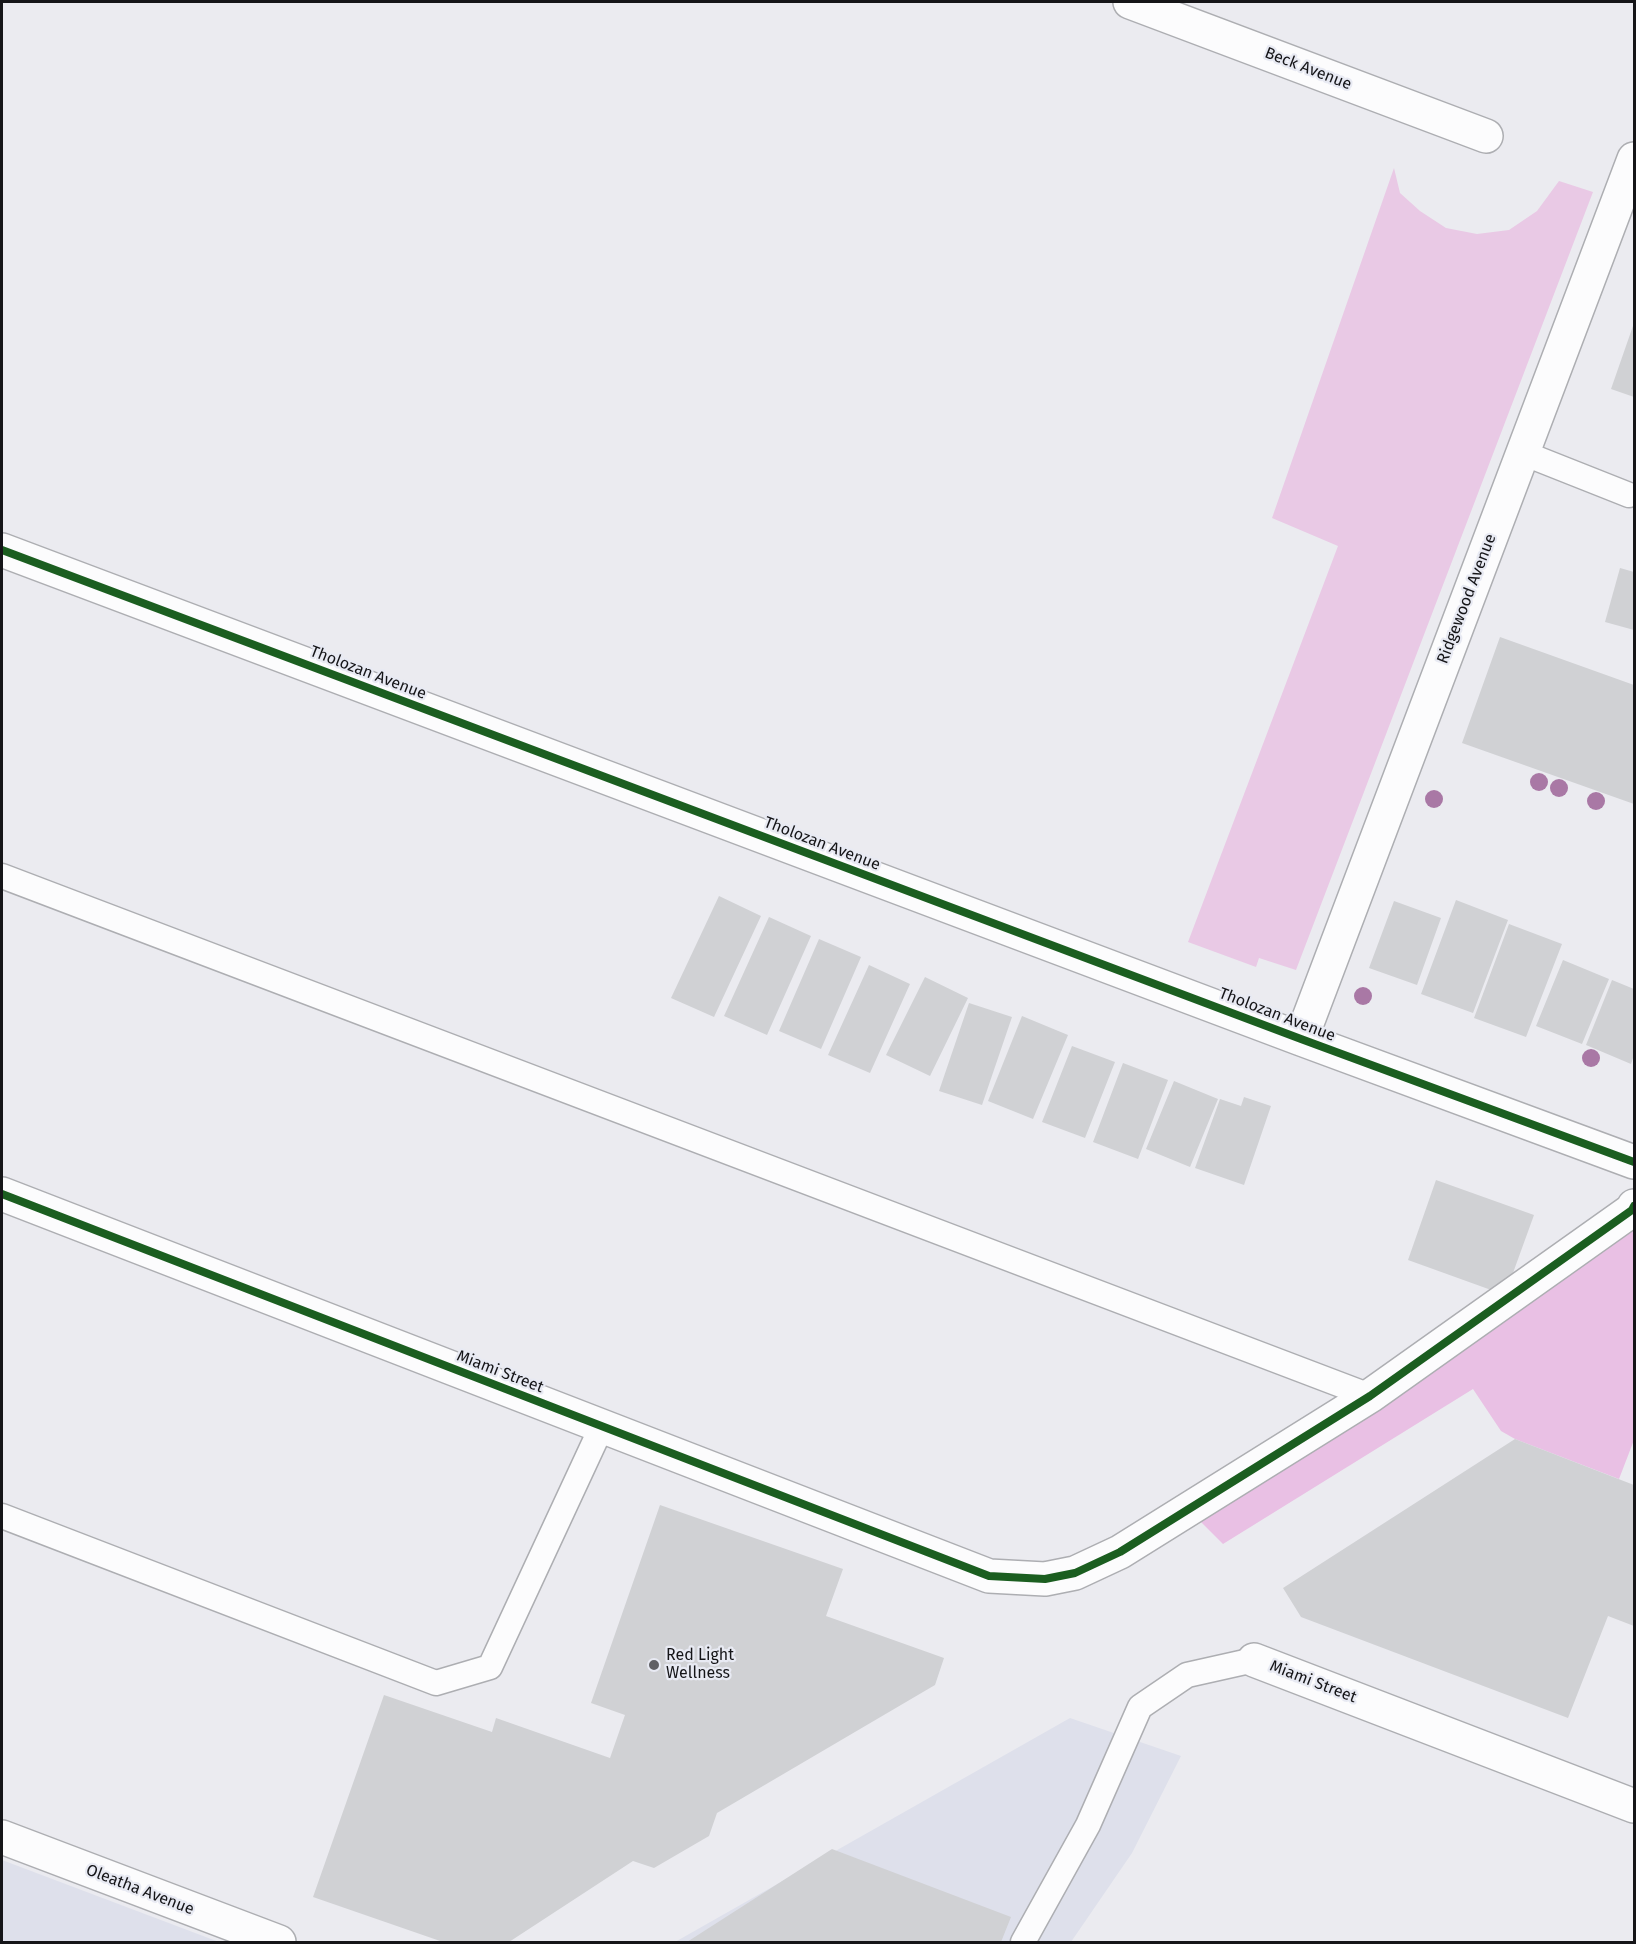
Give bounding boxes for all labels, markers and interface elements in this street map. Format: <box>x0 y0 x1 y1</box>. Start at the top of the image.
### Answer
street label: Beck Avenue <box>1262 44 1354 94</box>
street label: Ridgewood Avenue <box>1433 531 1501 667</box>
street label: Tholozan Avenue <box>307 642 429 704</box>
street label: Tholozan Avenue <box>761 813 883 875</box>
street label: Tholozan Avenue <box>1216 984 1338 1046</box>
street label: Miami Street <box>454 1347 546 1397</box>
place label: Red Light Wellness <box>666 1646 734 1684</box>
street label: Miami Street <box>1267 1657 1359 1707</box>
marker: Red Light Wellness <box>647 1658 661 1672</box>
street label: Oleatha Avenue <box>83 1861 197 1919</box>

